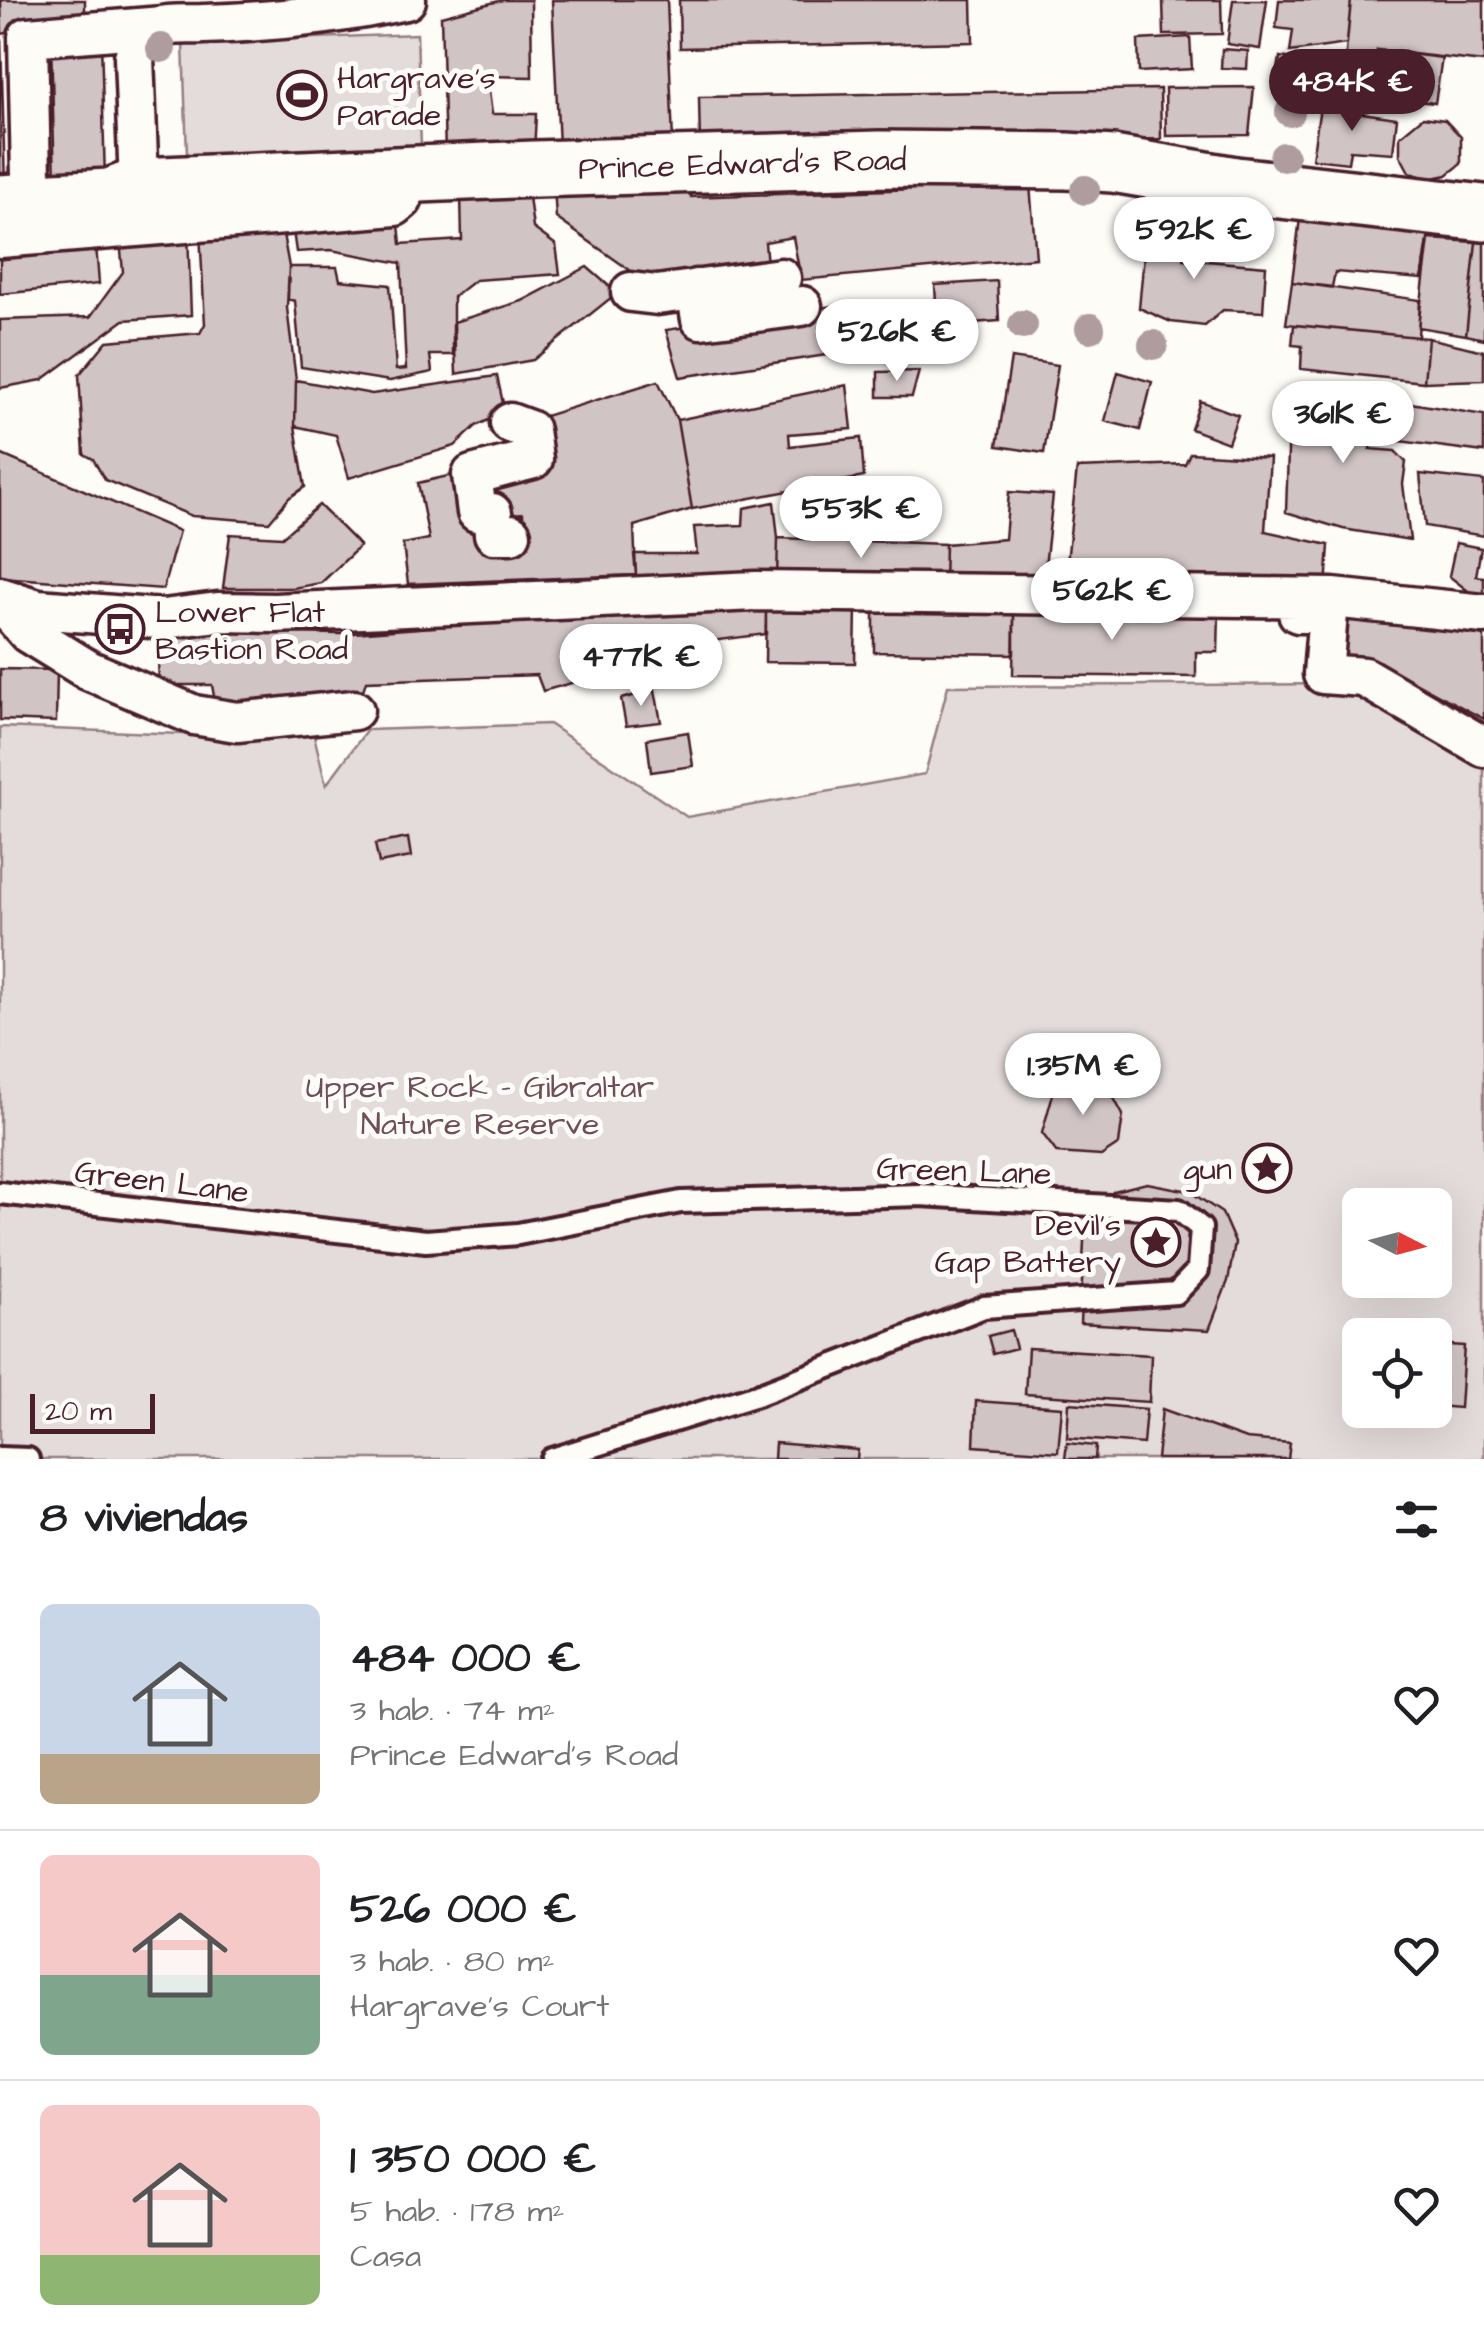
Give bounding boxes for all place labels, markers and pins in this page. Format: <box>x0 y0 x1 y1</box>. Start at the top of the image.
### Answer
pin: 484K € <box>1271 49 1433 134</box>
place label: Hargrave's Parade <box>337 56 496 138</box>
sports icon: Hargrave's Parade <box>276 69 328 121</box>
pin: 592K € <box>1113 197 1275 282</box>
pin: 526K € <box>816 299 978 384</box>
pin: 361K € <box>1262 381 1424 466</box>
pin: 553K € <box>780 476 942 561</box>
pin: 562K € <box>1031 558 1193 643</box>
place label: Lower Flat Bastion Road <box>155 590 348 672</box>
bus stop icon: Lower Flat Bastion Road <box>94 603 146 655</box>
pin: 477K € <box>560 624 722 709</box>
pin: 1.35M € <box>991 1033 1175 1118</box>
place icon: gun <box>1241 1142 1293 1194</box>
place label: gun <box>1183 1147 1232 1192</box>
place label: Devil's Gap Battery <box>935 1203 1121 1285</box>
place icon: Devil's Gap Battery <box>1130 1216 1182 1268</box>

